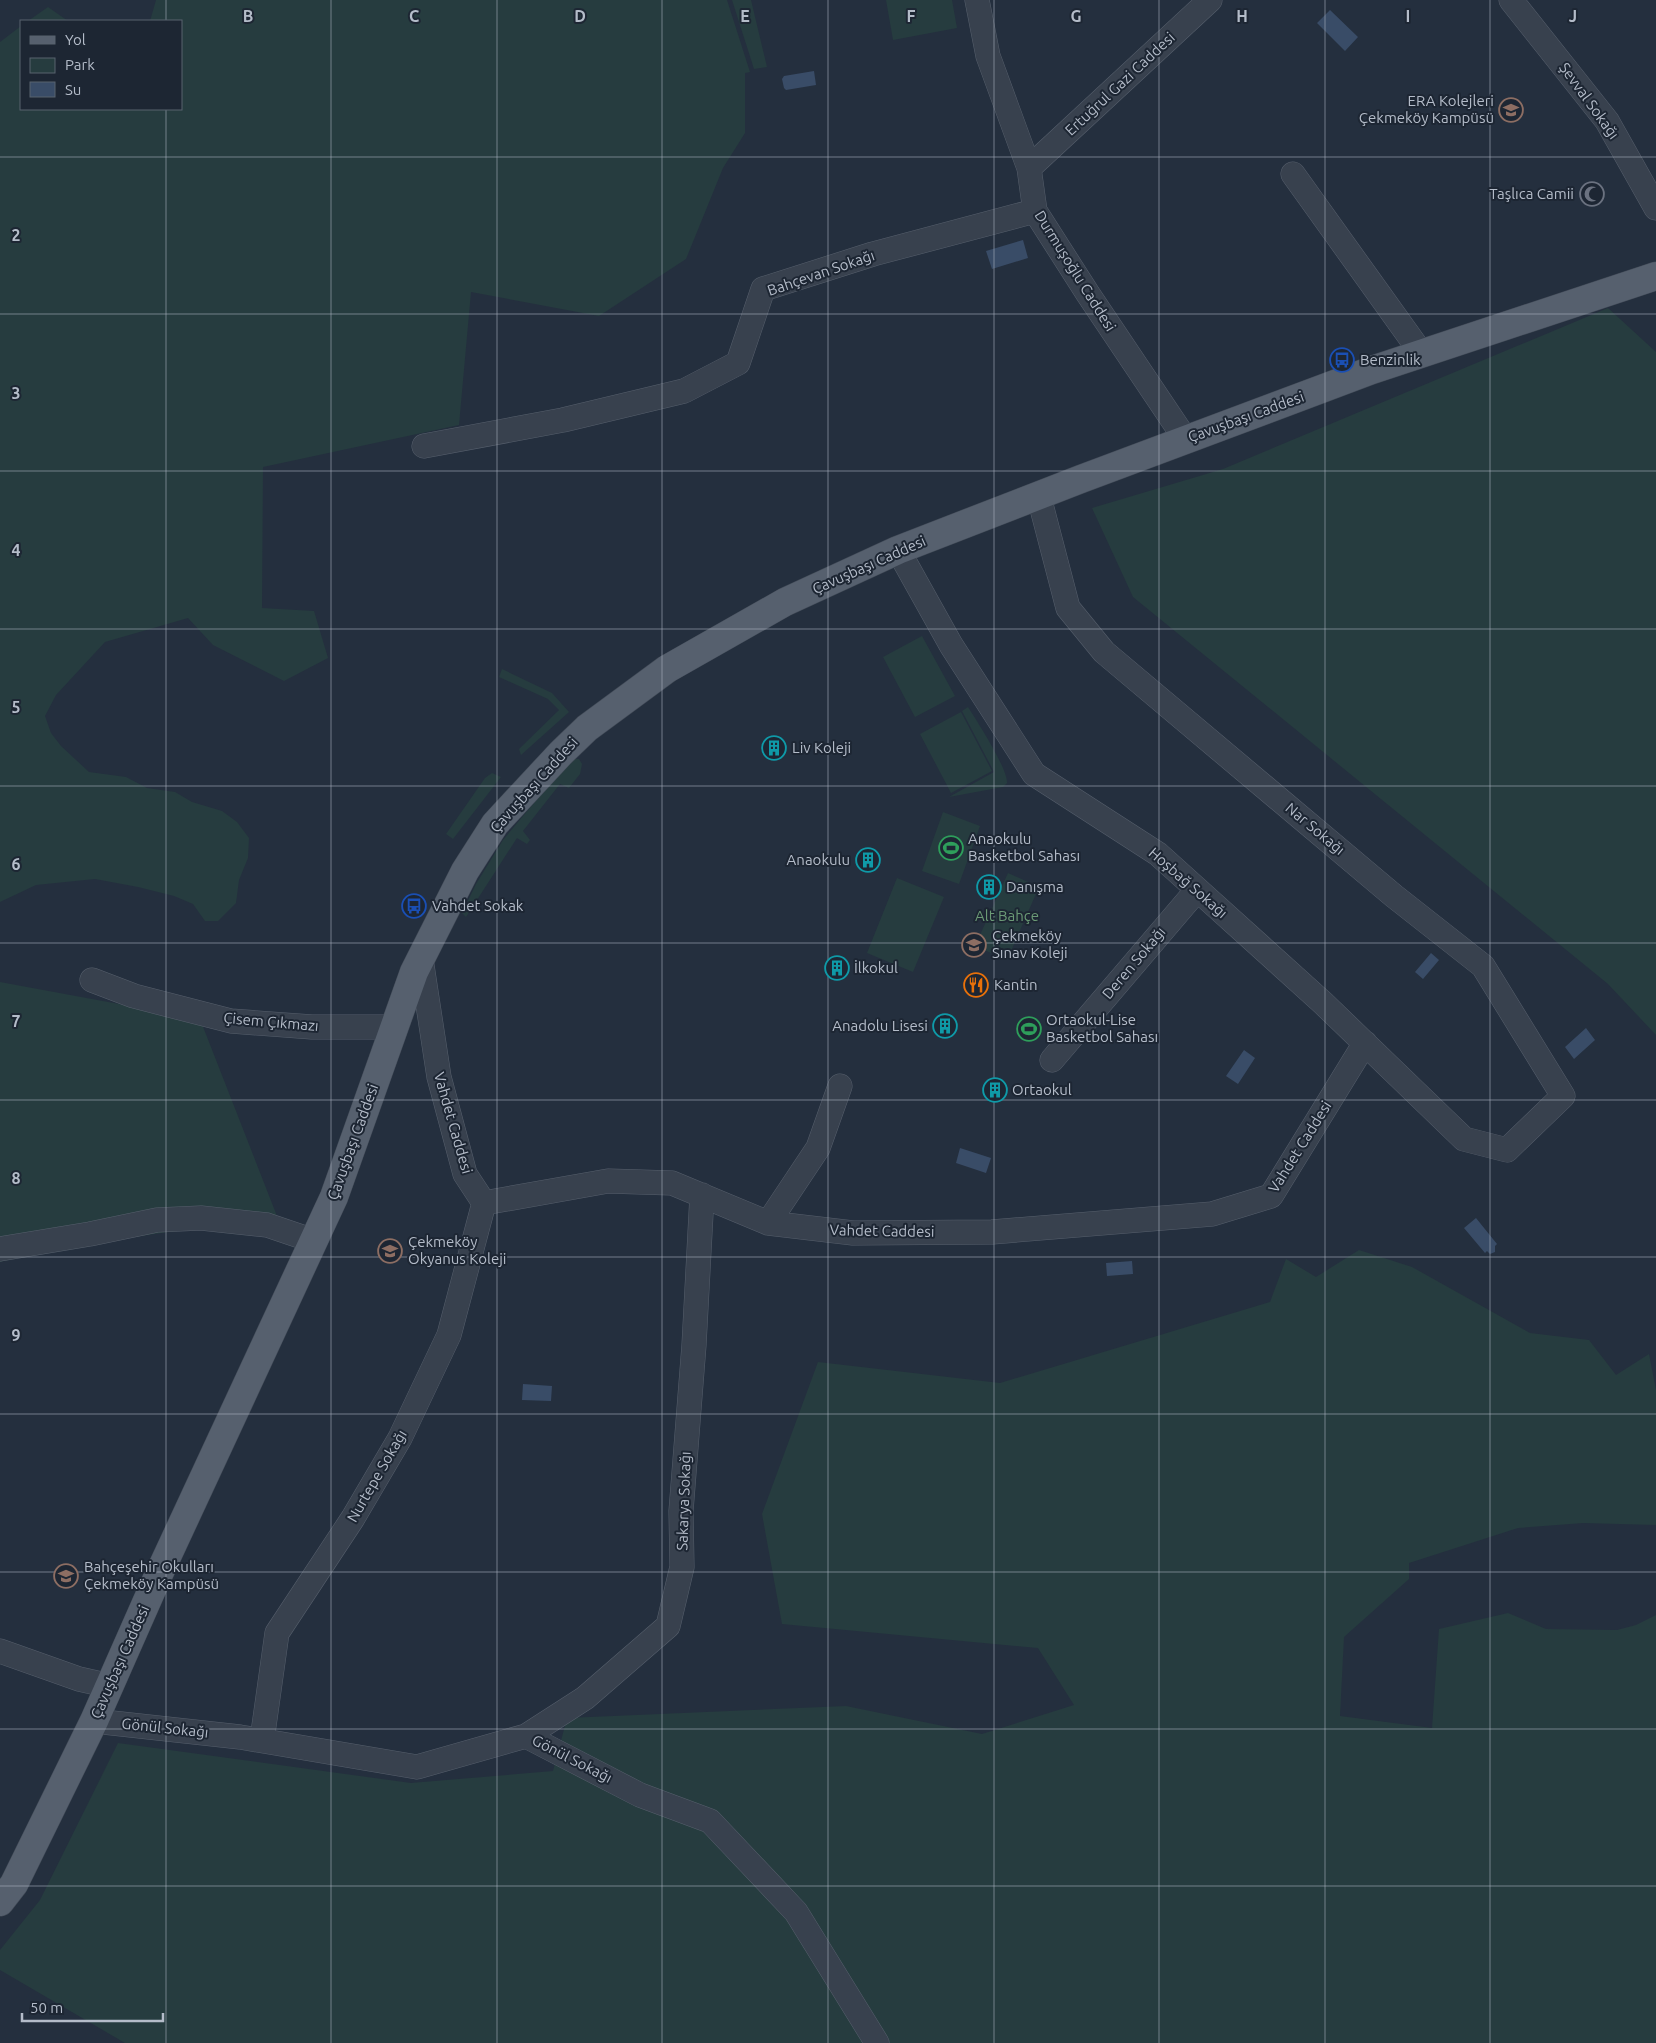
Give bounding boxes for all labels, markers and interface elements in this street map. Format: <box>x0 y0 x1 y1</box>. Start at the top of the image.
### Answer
text: B <box>243 7 253 25</box>
text: C <box>409 7 419 25</box>
text: D <box>574 7 586 25</box>
text: E <box>740 7 750 25</box>
text: F <box>907 7 916 25</box>
text: G <box>1070 7 1082 25</box>
text: H <box>1236 7 1248 25</box>
text: I <box>1406 7 1410 25</box>
text: J <box>1569 7 1577 25</box>
legend <box>20 20 182 110</box>
street label: Ertuğrul Gazi Caddesi <box>1061 29 1178 139</box>
text: Yol <box>65 31 86 48</box>
text: Park <box>65 56 95 73</box>
street label: Şevval Sokağı <box>1556 59 1623 142</box>
text: Su <box>65 81 81 98</box>
place label: ERA Kolejleri Çekmeköy Kampüsü <box>1359 92 1494 126</box>
school or university icon: ERA Kolejleri Çekmeköy Kampüsü <box>1498 97 1524 123</box>
mosque icon: Taşlıca Camii <box>1579 181 1605 207</box>
place label: Taşlıca Camii <box>1489 185 1574 202</box>
street label: Durmuşoğlu Caddesi <box>1031 207 1119 334</box>
text: 2 <box>11 226 21 244</box>
street label: Bahçevan Sokağı <box>765 246 877 299</box>
bus stop icon: Benzinlik <box>1329 347 1355 373</box>
place label: Benzinlik <box>1360 351 1421 368</box>
text: 3 <box>11 384 21 402</box>
street label: Çavuşbaşı Caddesi <box>1185 388 1306 445</box>
street label: Çavuşbaşı Caddesi <box>809 532 928 597</box>
text: 4 <box>11 541 21 559</box>
text: 5 <box>11 698 21 716</box>
street label: Çavuşbaşı Caddesi <box>486 734 581 836</box>
building icon: Liv Koleji <box>761 735 787 761</box>
place label: Liv Koleji <box>792 739 851 756</box>
street label: Nar Sokağı <box>1282 799 1348 858</box>
place label: Anaokulu Basketbol Sahası <box>968 830 1080 864</box>
sports icon: Anaokulu Basketbol Sahası <box>938 835 964 861</box>
street label: Hoşbağ Sokağı <box>1146 844 1231 921</box>
building icon: Anaokulu <box>855 847 881 873</box>
place label: Anaokulu <box>787 851 850 868</box>
text: 6 <box>11 855 21 873</box>
building icon: Danışma <box>976 874 1002 900</box>
place label: Danışma <box>1006 878 1064 895</box>
bus stop icon: Vahdet Sokak <box>401 893 427 919</box>
place label: Vahdet Sokak <box>432 897 524 914</box>
park label: Alt Bahçe <box>975 907 1039 924</box>
street label: Deren Sokağı <box>1099 923 1169 1002</box>
place label: Çekmeköy Sınav Koleji <box>992 927 1068 961</box>
school or university icon: Çekmeköy Sınav Koleji <box>961 932 987 958</box>
building icon: İlkokul <box>824 955 850 981</box>
place label: İlkokul <box>854 959 898 976</box>
restaurant icon: Kantin <box>963 972 989 998</box>
place label: Kantin <box>994 976 1038 993</box>
street label: Çisem Çıkmazı <box>223 1009 319 1034</box>
place label: Ortaokul-Lise Basketbol Sahası <box>1046 1011 1158 1045</box>
text: 7 <box>11 1012 21 1030</box>
building icon: Anadolu Lisesi <box>932 1013 958 1039</box>
sports icon: Ortaokul-Lise Basketbol Sahası <box>1016 1016 1042 1042</box>
place label: Anadolu Lisesi <box>832 1017 928 1034</box>
street label: Vahdet Caddesi <box>431 1070 476 1176</box>
building icon: Ortaokul <box>982 1077 1008 1103</box>
street label: Çavuşbaşı Caddesi <box>324 1081 381 1202</box>
place label: Ortaokul <box>1012 1081 1072 1098</box>
street label: Vahdet Caddesi <box>1265 1098 1335 1196</box>
text: 8 <box>11 1169 21 1187</box>
street label: Vahdet Caddesi <box>829 1221 935 1240</box>
place label: Çekmeköy Okyanus Koleji <box>408 1233 506 1267</box>
school or university icon: Çekmeköy Okyanus Koleji <box>377 1238 403 1264</box>
text: 9 <box>11 1326 21 1344</box>
street label: Nurtepe Sokağı <box>343 1427 410 1525</box>
street label: Sakarya Sokağı <box>673 1451 694 1551</box>
place label: Bahçeşehir Okulları Çekmeköy Kampüsü <box>84 1558 219 1592</box>
school or university icon: Bahçeşehir Okulları Çekmeköy Kampüsü <box>53 1563 79 1589</box>
street label: Çavuşbaşı Caddesi <box>87 1602 152 1721</box>
street label: Gönül Sokağı <box>121 1714 209 1741</box>
street label: Gönül Sokağı <box>529 1731 615 1786</box>
scale bar <box>22 1990 164 2022</box>
text: 50 m <box>30 1999 63 2016</box>

